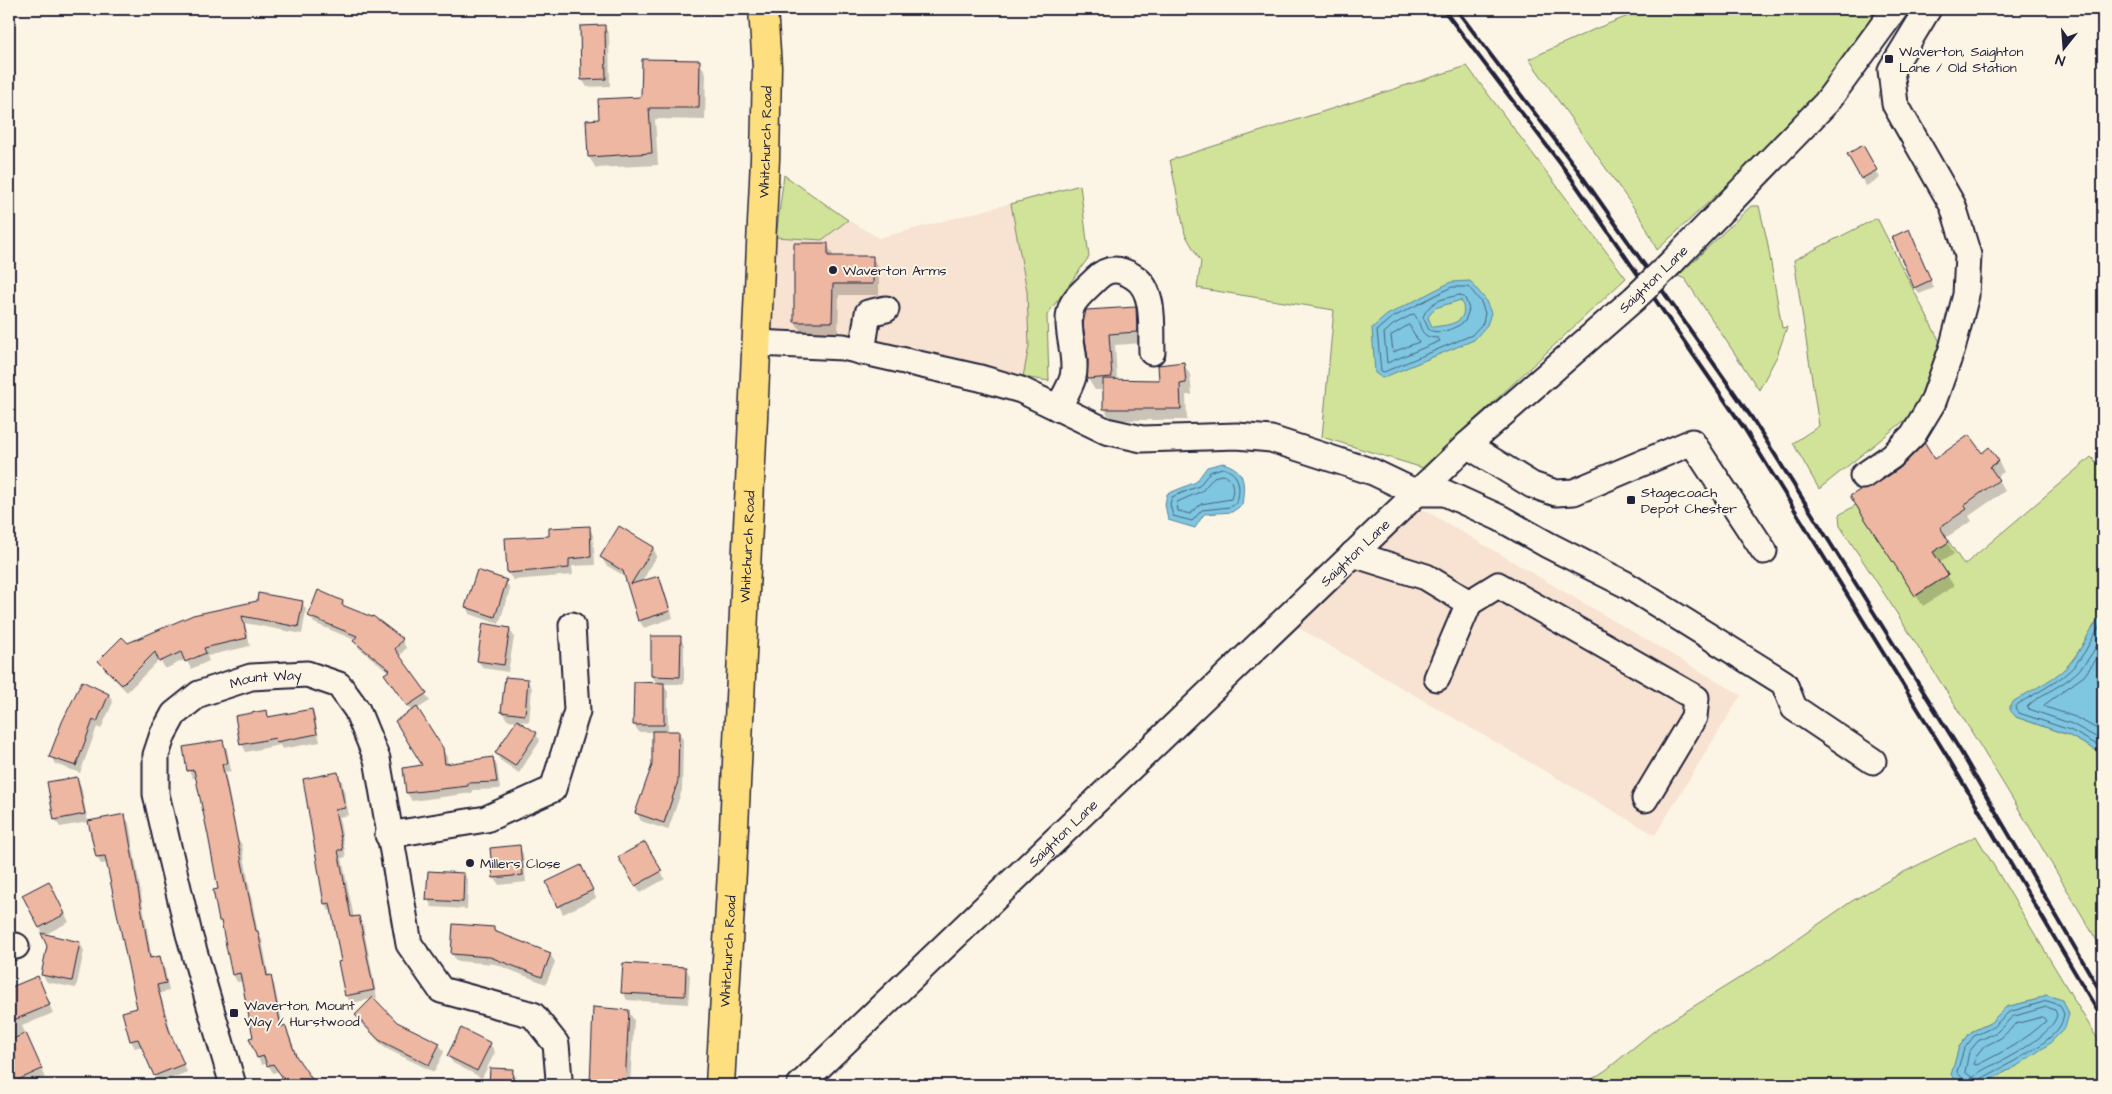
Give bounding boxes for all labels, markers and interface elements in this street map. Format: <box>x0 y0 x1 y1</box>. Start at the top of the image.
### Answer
north arrow <box>2040 22 2090 72</box>
place label: Waverton, Saighton Lane / Old Station <box>1899 42 2023 78</box>
text: N <box>2053 49 2068 70</box>
marker: Waverton, Saighton Lane / Old Station <box>1883 53 1895 65</box>
street label: Whitchurch Road <box>754 86 778 199</box>
street label: Saighton Lane <box>1614 241 1693 318</box>
place label: Waverton Arms <box>843 261 947 281</box>
marker: Waverton Arms <box>827 264 839 276</box>
place label: Stagecoach Depot Chester <box>1641 483 1737 519</box>
street label: Whitchurch Road <box>735 490 761 603</box>
marker: Stagecoach Depot Chester <box>1625 494 1637 506</box>
street label: Saighton Lane <box>1316 515 1395 592</box>
street label: Mount Way <box>227 665 302 694</box>
street label: Saighton Lane <box>1024 795 1103 872</box>
place label: Millers Close <box>480 854 561 874</box>
marker: Millers Close <box>464 857 476 869</box>
street label: Whitchurch Road <box>715 895 742 1008</box>
place label: Waverton, Mount Way / Hurstwood <box>244 996 360 1032</box>
marker: Waverton, Mount Way / Hurstwood <box>228 1007 240 1019</box>

